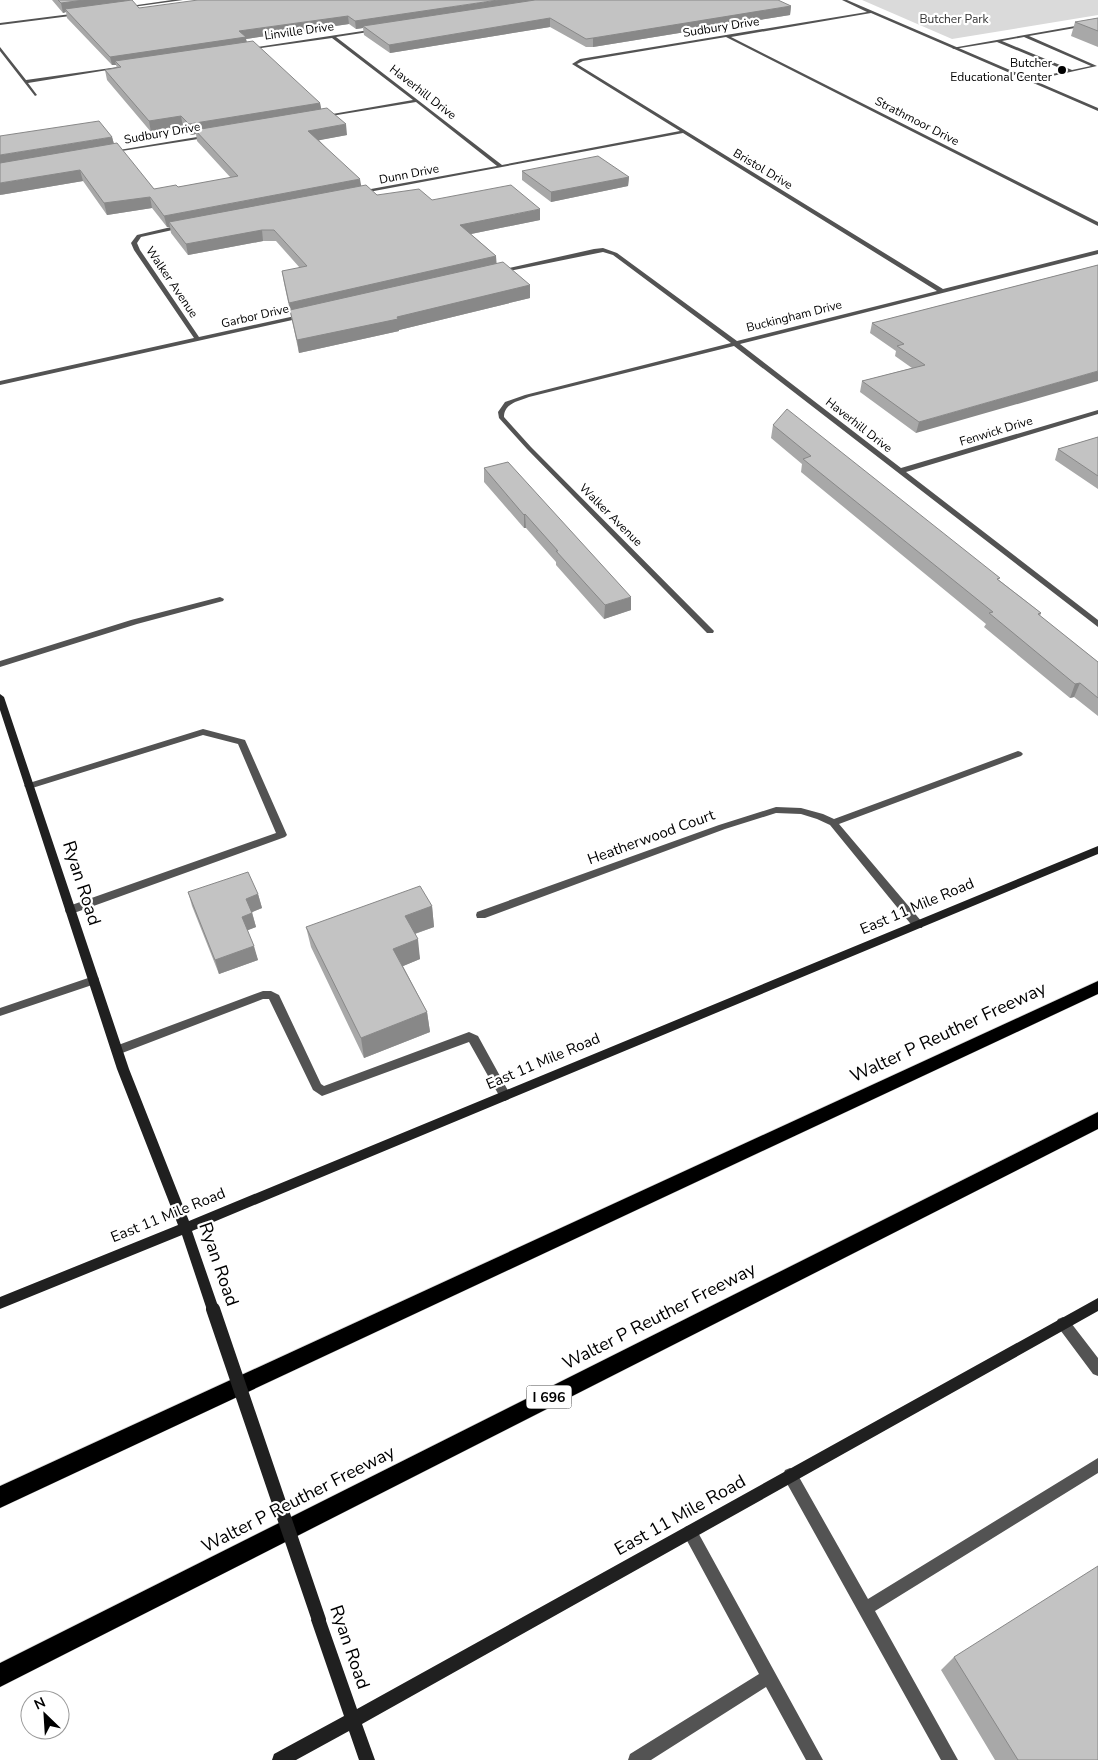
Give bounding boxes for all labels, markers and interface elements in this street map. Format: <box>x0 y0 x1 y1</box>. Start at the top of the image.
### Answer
park label: Butcher Park <box>919 11 990 27</box>
street label: Sudbury Drive <box>682 13 760 41</box>
street label: Linville Drive <box>263 18 335 44</box>
place label: Butcher Educational Center <box>950 55 1053 85</box>
street label: Haverhill Drive <box>386 61 460 123</box>
marker: Butcher Educational Center <box>1056 64 1068 76</box>
street label: Strathmoor Drive <box>872 93 962 149</box>
street label: Sudbury Drive <box>123 118 201 148</box>
street label: Bristol Drive <box>730 145 796 193</box>
street label: Dunn Drive <box>378 160 440 188</box>
street label: Walker Avenue <box>142 243 202 321</box>
street label: Buckingham Drive <box>745 296 843 336</box>
street label: Garbor Drive <box>220 300 290 332</box>
street label: Haverhill Drive <box>822 394 896 456</box>
street label: Fenwick Drive <box>958 412 1034 450</box>
street label: Walker Avenue <box>576 480 646 550</box>
street label: Heatherwood Court <box>585 804 718 869</box>
street label: Ryan Road <box>57 838 107 928</box>
street label: East 11 Mile Road <box>857 873 977 939</box>
street label: Walter P Reuther Freeway <box>846 976 1051 1088</box>
street label: East 11 Mile Road <box>483 1028 603 1094</box>
street label: East 11 Mile Road <box>108 1183 228 1247</box>
street label: Ryan Road <box>193 1219 245 1309</box>
street label: Walter P Reuther Freeway <box>558 1256 760 1375</box>
road number: I 696 <box>526 1385 572 1408</box>
street label: Walter P Reuther Freeway <box>197 1439 399 1558</box>
street label: East 11 Mile Road <box>610 1469 750 1561</box>
street label: Ryan Road <box>324 1602 376 1692</box>
north arrow <box>20 1690 70 1740</box>
text: N <box>31 1693 48 1714</box>

